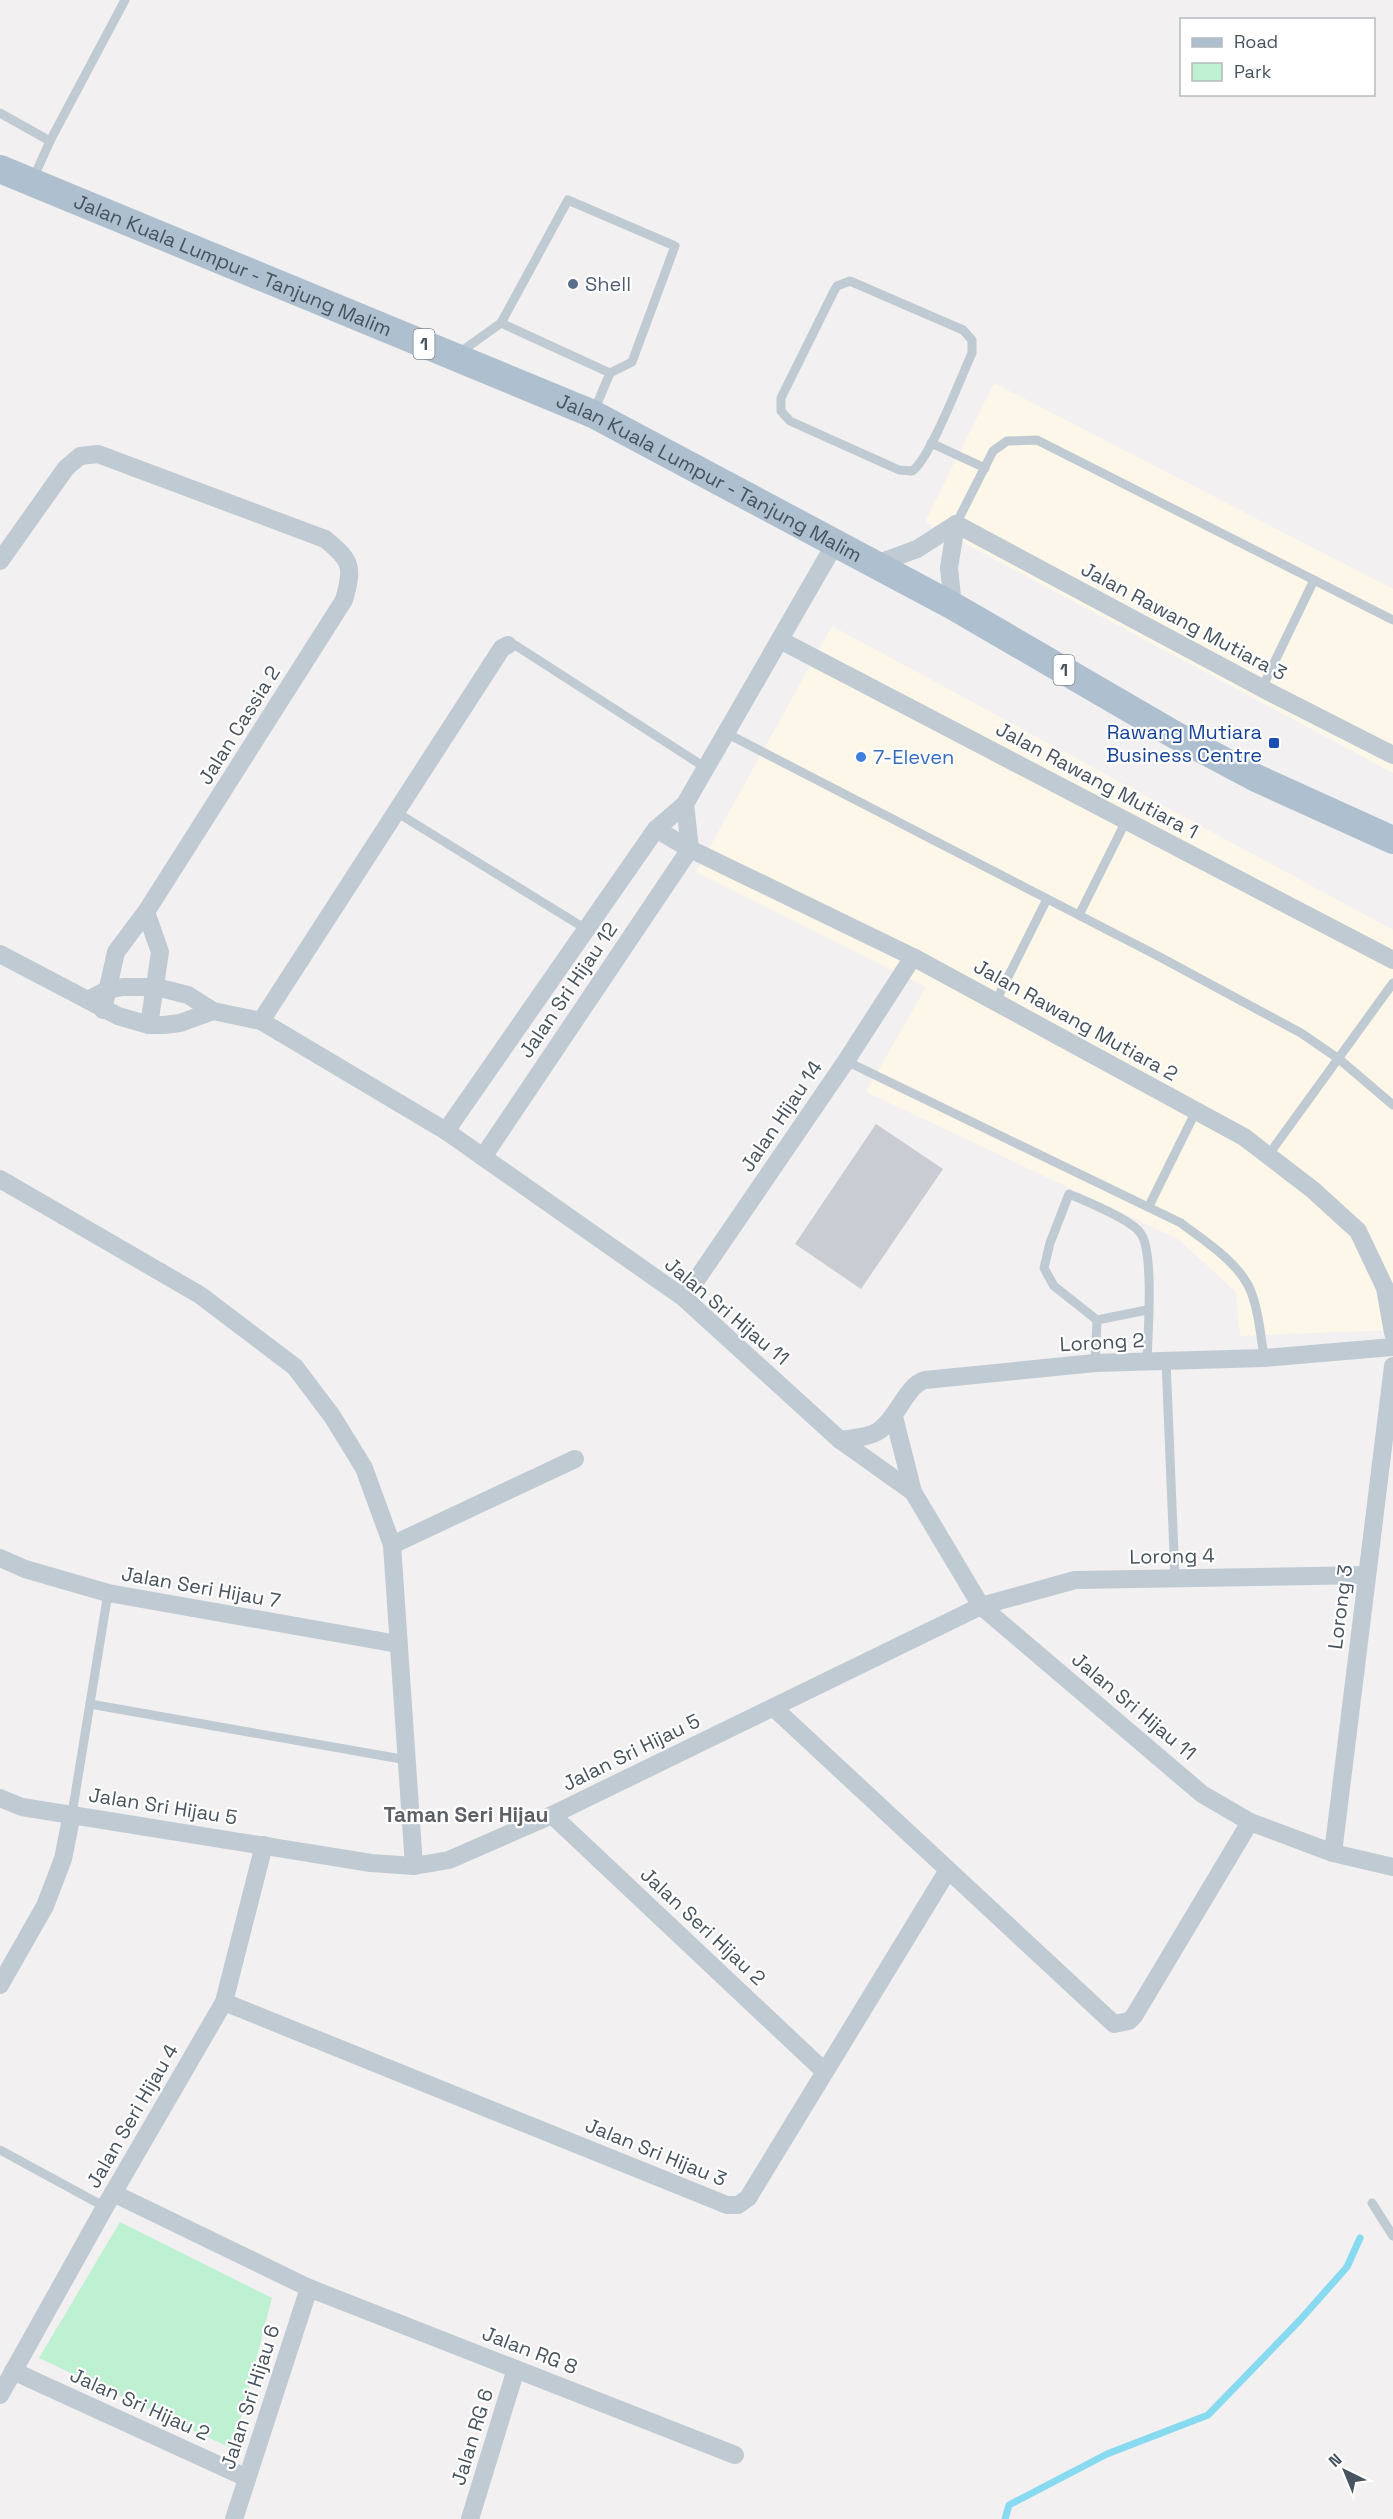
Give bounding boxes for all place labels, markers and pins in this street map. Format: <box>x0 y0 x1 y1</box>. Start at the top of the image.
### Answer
place label: Shell <box>585 271 631 297</box>
marker: Shell <box>566 277 580 291</box>
place label: Rawang Mutiara Business Centre <box>1106 719 1262 768</box>
marker: Rawang Mutiara Business Centre <box>1267 736 1281 750</box>
place label: 7-Eleven <box>873 744 954 770</box>
marker: 7-Eleven <box>854 750 868 764</box>

